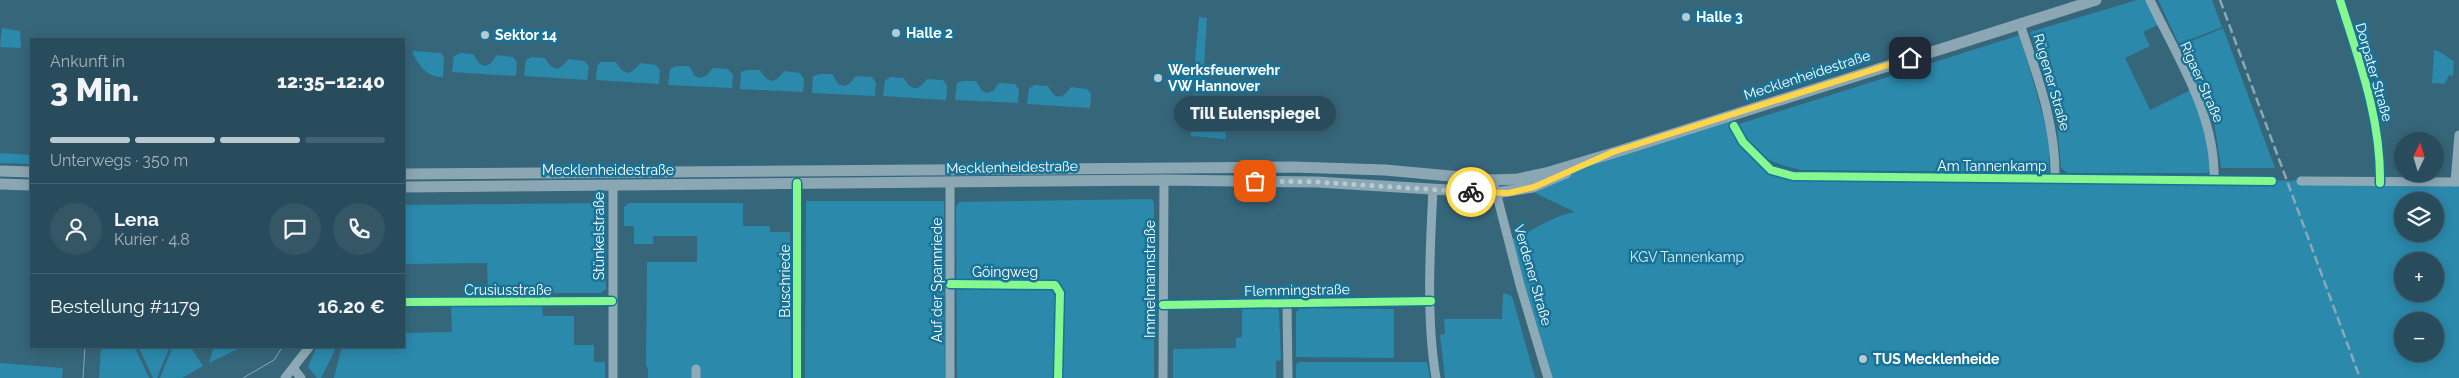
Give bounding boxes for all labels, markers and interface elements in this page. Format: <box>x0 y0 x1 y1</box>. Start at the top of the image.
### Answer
place label: Halle 3 <box>1696 9 1743 25</box>
marker: Halle 3 <box>1680 11 1692 23</box>
street label: Dorpater Straße <box>2352 21 2396 123</box>
place label: Halle 2 <box>906 25 953 41</box>
place label: Sektor 14 <box>495 27 557 43</box>
marker: Halle 2 <box>890 27 902 39</box>
marker: Sektor 14 <box>479 29 491 41</box>
street label: Rügener Straße <box>2030 32 2074 132</box>
pin <box>1889 37 1931 79</box>
street label: Rigaer Straße <box>2177 39 2227 125</box>
icon: home <box>1896 44 1924 72</box>
street label: Mecklenheidestraße <box>1742 47 1872 103</box>
text: Ankunft in <box>50 52 125 71</box>
place label: Werksfeuerwehr VW Hannover <box>1168 62 1280 94</box>
text: 12:35–12:40 <box>277 70 385 92</box>
text: 3 Min. <box>50 71 139 108</box>
marker: Werksfeuerwehr VW Hannover <box>1152 72 1164 84</box>
callout: Till Eulenspiegel <box>1174 96 1336 131</box>
text: Till Eulenspiegel <box>1190 104 1320 123</box>
north arrow <box>2394 132 2444 182</box>
map controls <box>2394 132 2444 362</box>
text: Unterwegs · 350 m <box>50 151 188 170</box>
street label: Mecklenheidestraße <box>946 158 1078 176</box>
street label: Am Tannenkamp <box>1937 158 2047 174</box>
pin <box>1234 160 1276 202</box>
street label: Mecklenheidestraße <box>542 162 674 178</box>
icon: bag <box>1241 167 1269 195</box>
courier <box>1446 167 1496 217</box>
icon: bike <box>1457 178 1485 206</box>
street label: Stünkelstraße <box>591 192 607 280</box>
button: layers <box>2394 192 2444 242</box>
button: person <box>50 203 102 255</box>
button: chat <box>269 203 321 255</box>
button: phone <box>333 203 385 255</box>
text: Lena <box>114 208 159 230</box>
street label: Auf der Spannriede <box>929 218 945 342</box>
street label: Immelmannstraße <box>1142 220 1158 338</box>
street label: Verdener Straße <box>1511 223 1555 327</box>
text: Kurier · 4.8 <box>114 230 190 249</box>
street label: Buschriede <box>777 244 793 318</box>
park label: KGV Tannenkamp <box>1630 249 1745 265</box>
button: + <box>2394 252 2444 302</box>
street label: Göingweg <box>972 264 1038 280</box>
street label: Flemmingstraße <box>1244 281 1350 299</box>
street label: Crusiusstraße <box>464 282 552 298</box>
text: Bestellung #1179 <box>50 295 200 317</box>
text: 16.20 € <box>318 295 385 317</box>
button: − <box>2394 312 2444 362</box>
place label: TUS Mecklenheide <box>1873 351 2000 367</box>
marker: TUS Mecklenheide <box>1857 353 1869 365</box>

